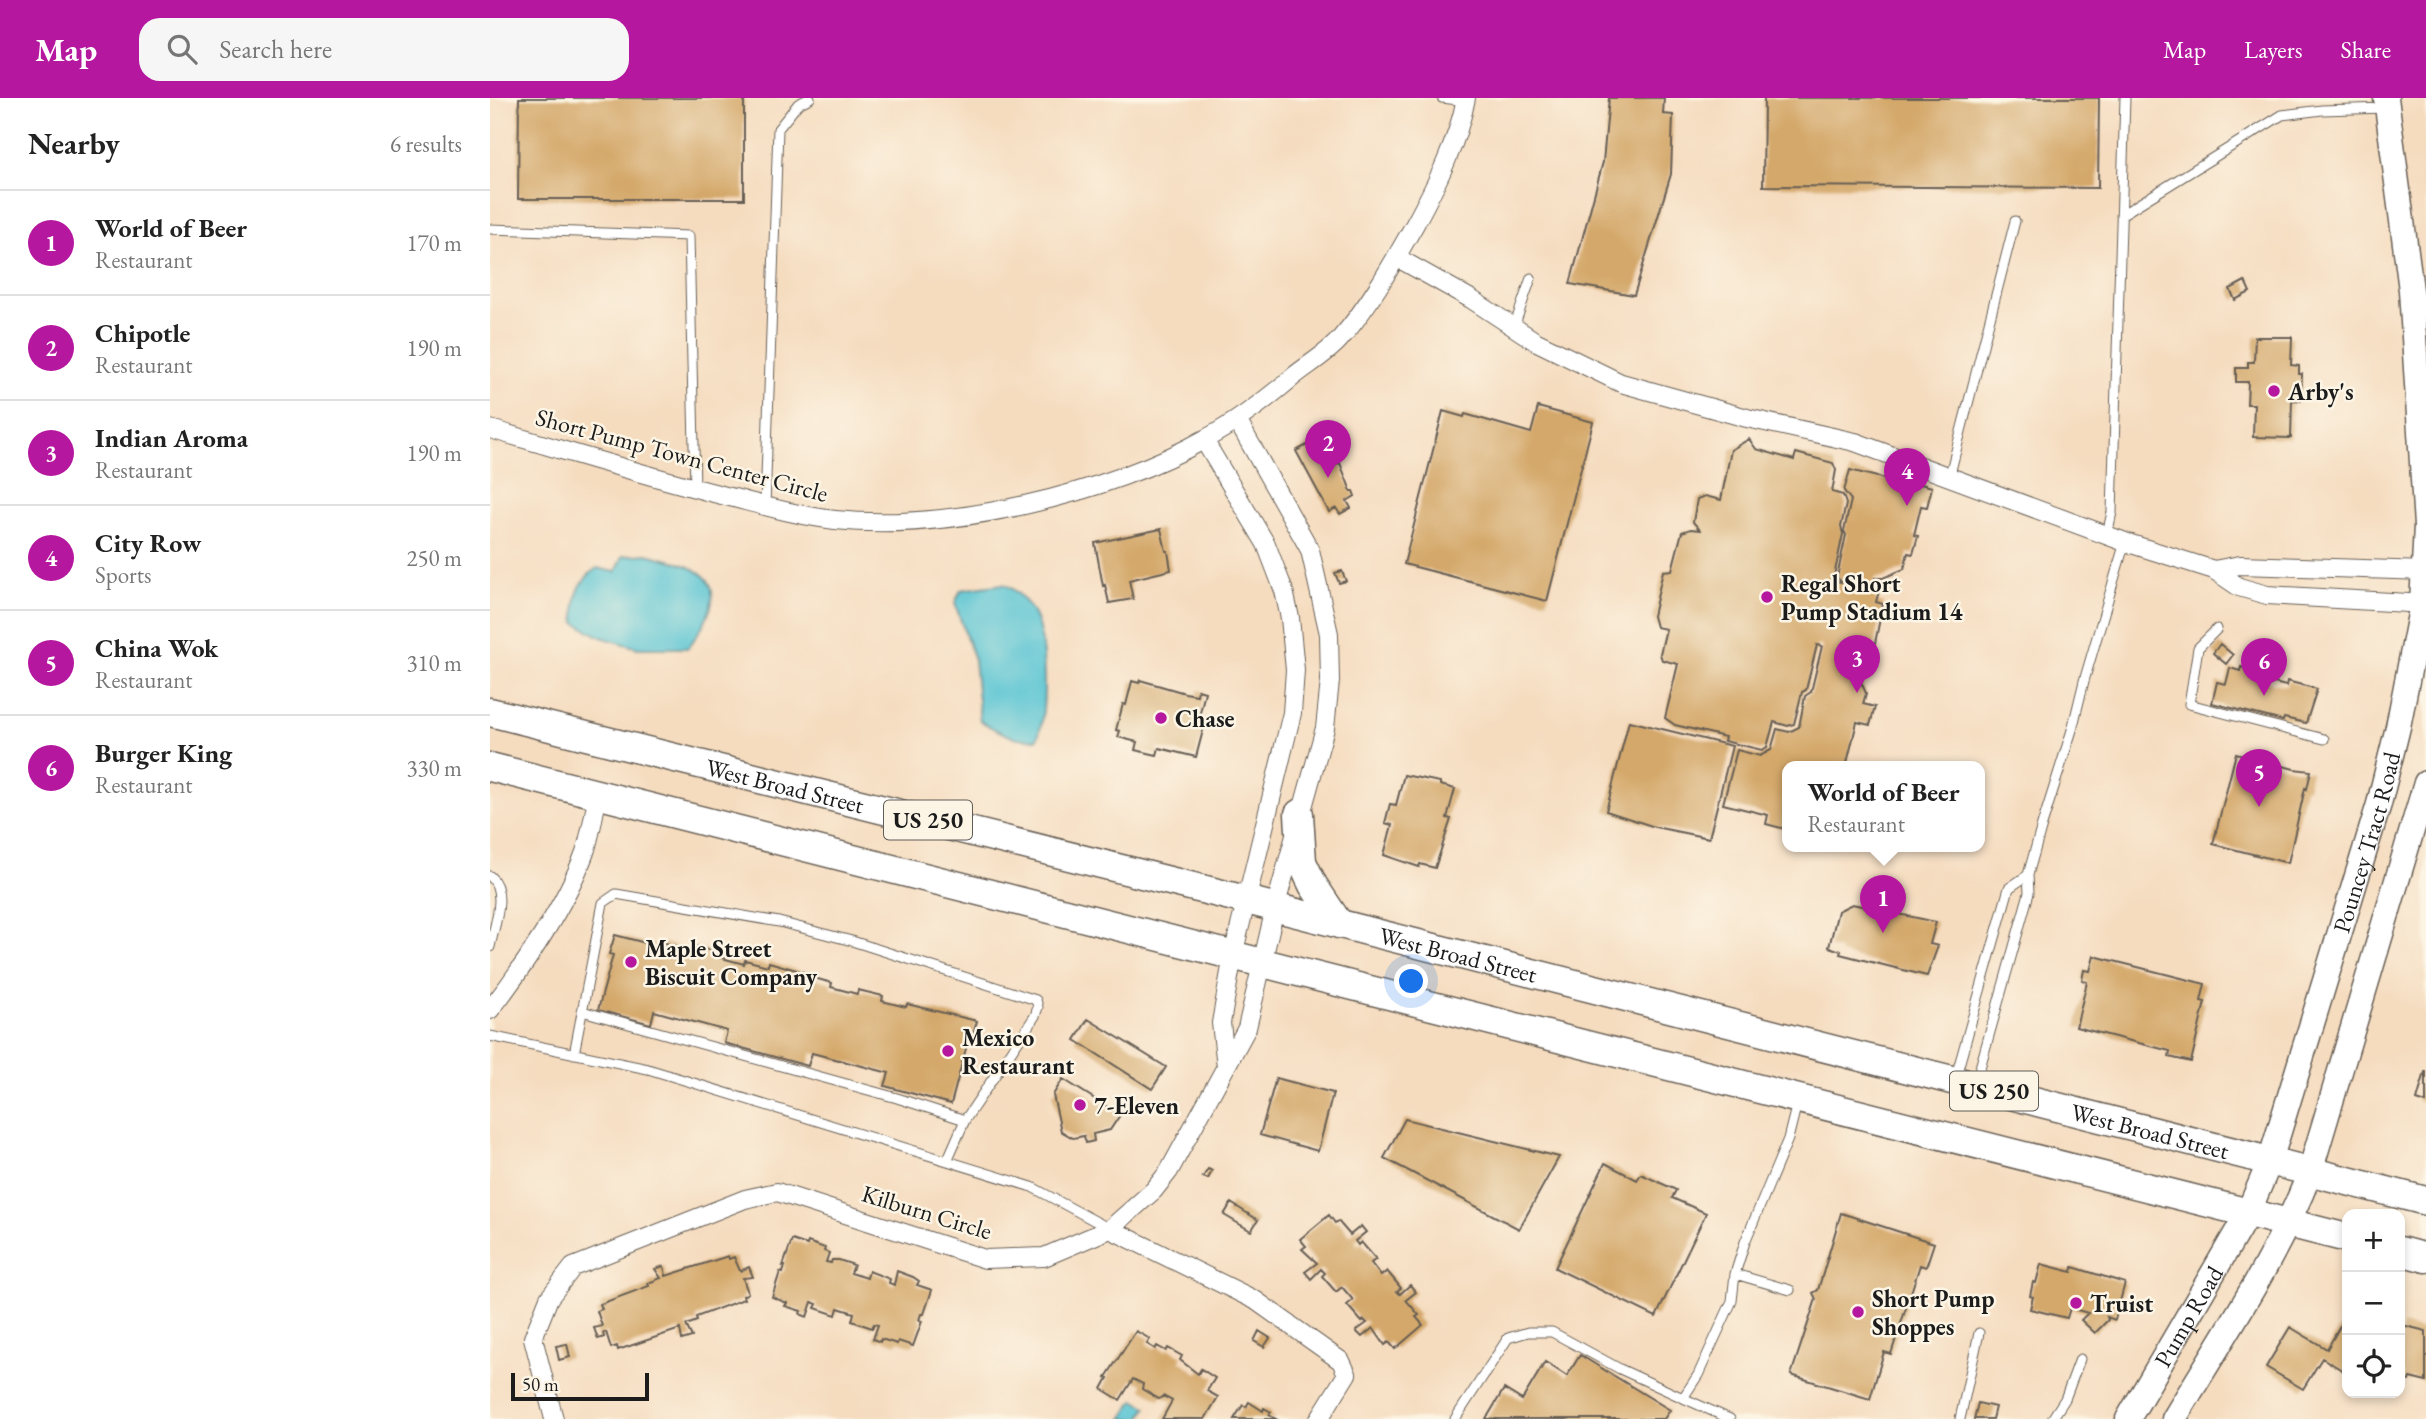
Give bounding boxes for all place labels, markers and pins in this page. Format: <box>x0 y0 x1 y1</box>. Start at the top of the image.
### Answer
place label: Arby's <box>2287 376 2354 408</box>
marker: Arby's <box>2266 383 2282 399</box>
pin: 2 <box>1305 420 1351 478</box>
pin: 4 <box>1884 448 1930 506</box>
place label: Regal Short Pump Stadium 14 <box>1781 568 1963 627</box>
marker: Regal Short Pump Stadium 14 <box>1759 589 1775 605</box>
pin: 3 <box>1834 635 1880 693</box>
pin: 6 <box>2241 638 2287 696</box>
place label: Chase <box>1175 703 1235 734</box>
marker: Chase <box>1153 710 1169 726</box>
pin: 5 <box>2236 749 2282 807</box>
pin: 1 <box>1860 875 1906 933</box>
place label: Maple Street Biscuit Company <box>645 933 818 993</box>
marker: Maple Street Biscuit Company <box>623 954 639 970</box>
place label: Mexico Restaurant <box>962 1022 1074 1081</box>
marker: Mexico Restaurant <box>940 1043 956 1059</box>
place label: 7-Eleven <box>1094 1090 1179 1121</box>
marker: 7-Eleven <box>1072 1097 1088 1113</box>
place label: Short Pump Shoppes <box>1872 1283 1994 1342</box>
place label: Truist <box>2090 1288 2153 1319</box>
marker: Truist <box>2068 1295 2084 1311</box>
marker: Short Pump Shoppes <box>1850 1304 1866 1320</box>

